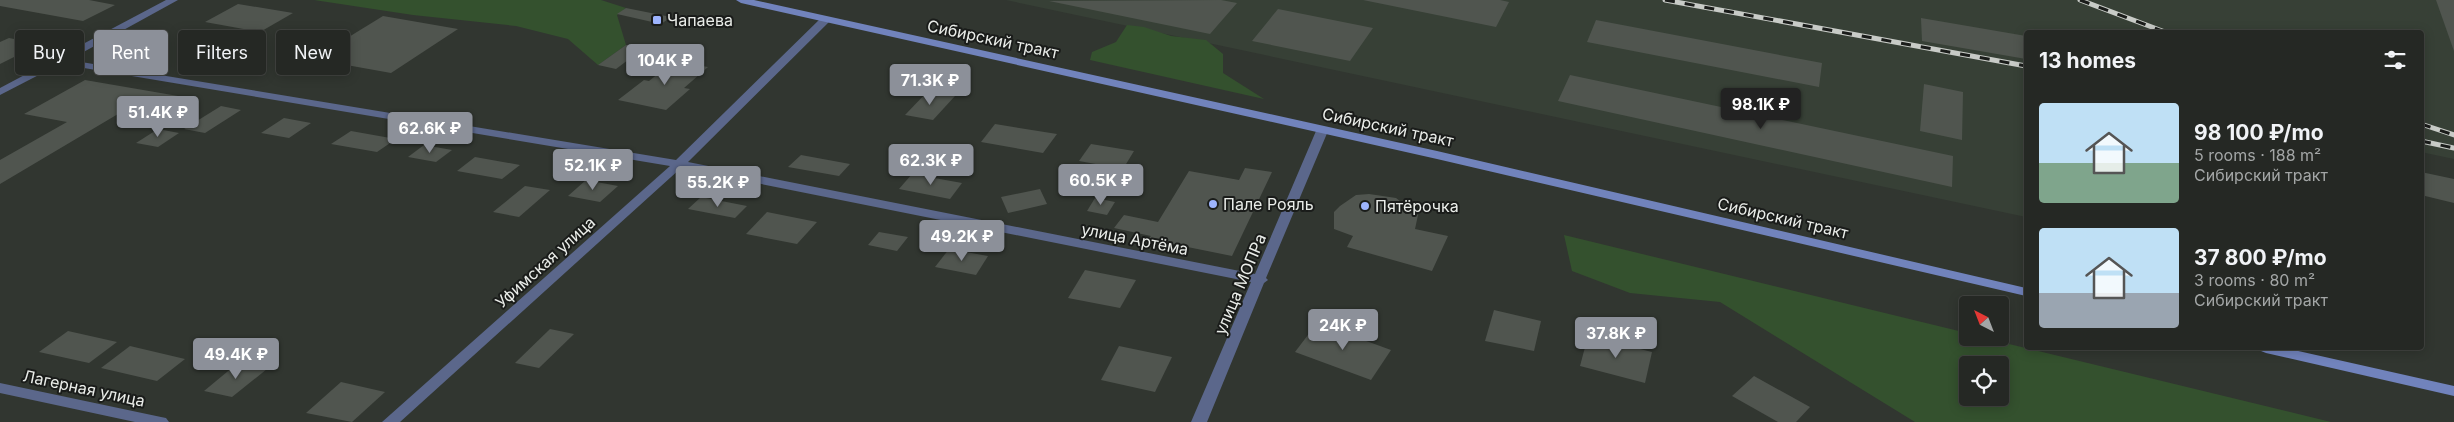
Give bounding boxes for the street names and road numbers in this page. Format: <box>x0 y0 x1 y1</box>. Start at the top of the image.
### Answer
street label: Сибирский тракт <box>925 15 1061 63</box>
street label: Сибирский тракт <box>1320 103 1456 151</box>
street label: Сибирский тракт <box>1716 193 1851 243</box>
street label: Уфимская улица <box>491 212 599 312</box>
street label: улица Артёма <box>1080 219 1190 259</box>
street label: улица МОПРа <box>1210 231 1270 337</box>
street label: Лагерная улица <box>21 365 147 411</box>

